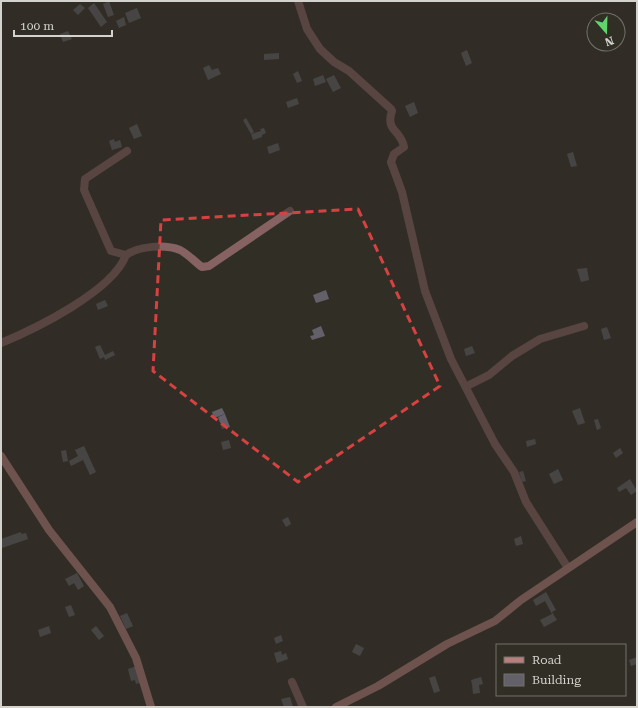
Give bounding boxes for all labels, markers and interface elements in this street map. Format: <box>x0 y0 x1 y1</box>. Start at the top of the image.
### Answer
scale bar <box>14 12 112 38</box>
north arrow <box>586 12 626 52</box>
text: 100 m <box>20 19 54 33</box>
text: N <box>603 33 615 49</box>
legend <box>496 644 626 696</box>
text: Road <box>532 653 562 667</box>
text: Building <box>532 673 581 687</box>

